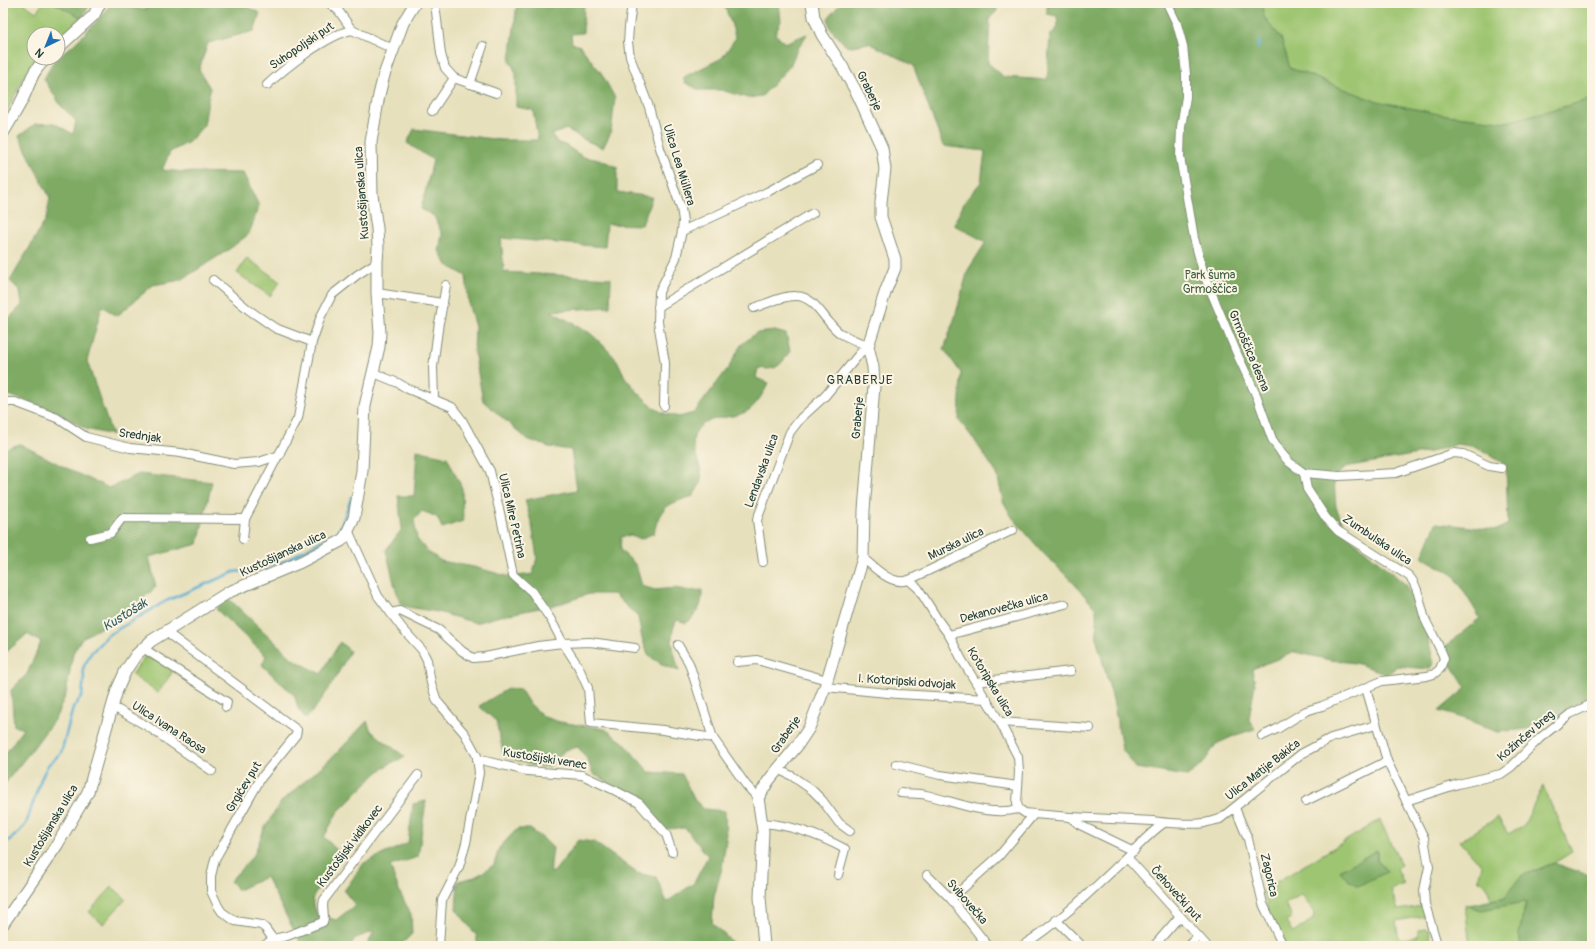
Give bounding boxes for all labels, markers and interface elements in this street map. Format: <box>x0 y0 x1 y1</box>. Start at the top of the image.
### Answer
street label: Suhopoljski put <box>267 19 337 73</box>
north arrow <box>26 26 66 66</box>
text: N <box>32 45 47 60</box>
street label: Graberje <box>853 69 885 113</box>
street label: Ulica Lea Müllera <box>659 122 699 208</box>
street label: Kustošijanska ulica <box>351 145 373 240</box>
park label: Park šuma Grmoščica <box>1183 268 1238 297</box>
street label: Grmoščica desna <box>1225 308 1273 394</box>
district label: GRABERJE <box>827 372 893 388</box>
street label: Graberje <box>849 396 867 440</box>
street label: Srednjak <box>118 426 162 446</box>
street label: Lendavska ulica <box>742 432 782 510</box>
street label: Ulica Mire Petrina <box>495 472 529 560</box>
street label: Zumbulska ulica <box>1339 511 1415 569</box>
street label: Murska ulica <box>926 524 987 564</box>
street label: Kustošijanska ulica <box>237 527 329 581</box>
street label: Dekanovečka ulica <box>958 589 1050 627</box>
water label: Kustošak <box>100 594 152 635</box>
street label: Kotoripska ulica <box>963 645 1017 720</box>
street label: I. Kotoripski odvojak <box>857 671 957 693</box>
street label: Ulica Ivana Raosa <box>129 698 210 758</box>
street label: Kožinčev breg <box>1494 707 1558 765</box>
street label: Graberje <box>768 713 804 757</box>
street label: Ulica Matije Bakića <box>1223 736 1304 804</box>
street label: Kustošijski venec <box>502 745 588 773</box>
street label: Grgićev put <box>223 759 265 815</box>
street label: Kustošijanska ulica <box>21 782 82 870</box>
street label: Kustošijski vidikovec <box>314 802 386 890</box>
street label: Zagorica <box>1257 852 1281 899</box>
street label: Čehovečki put <box>1147 863 1206 925</box>
street label: Svibovečka <box>943 876 991 928</box>

